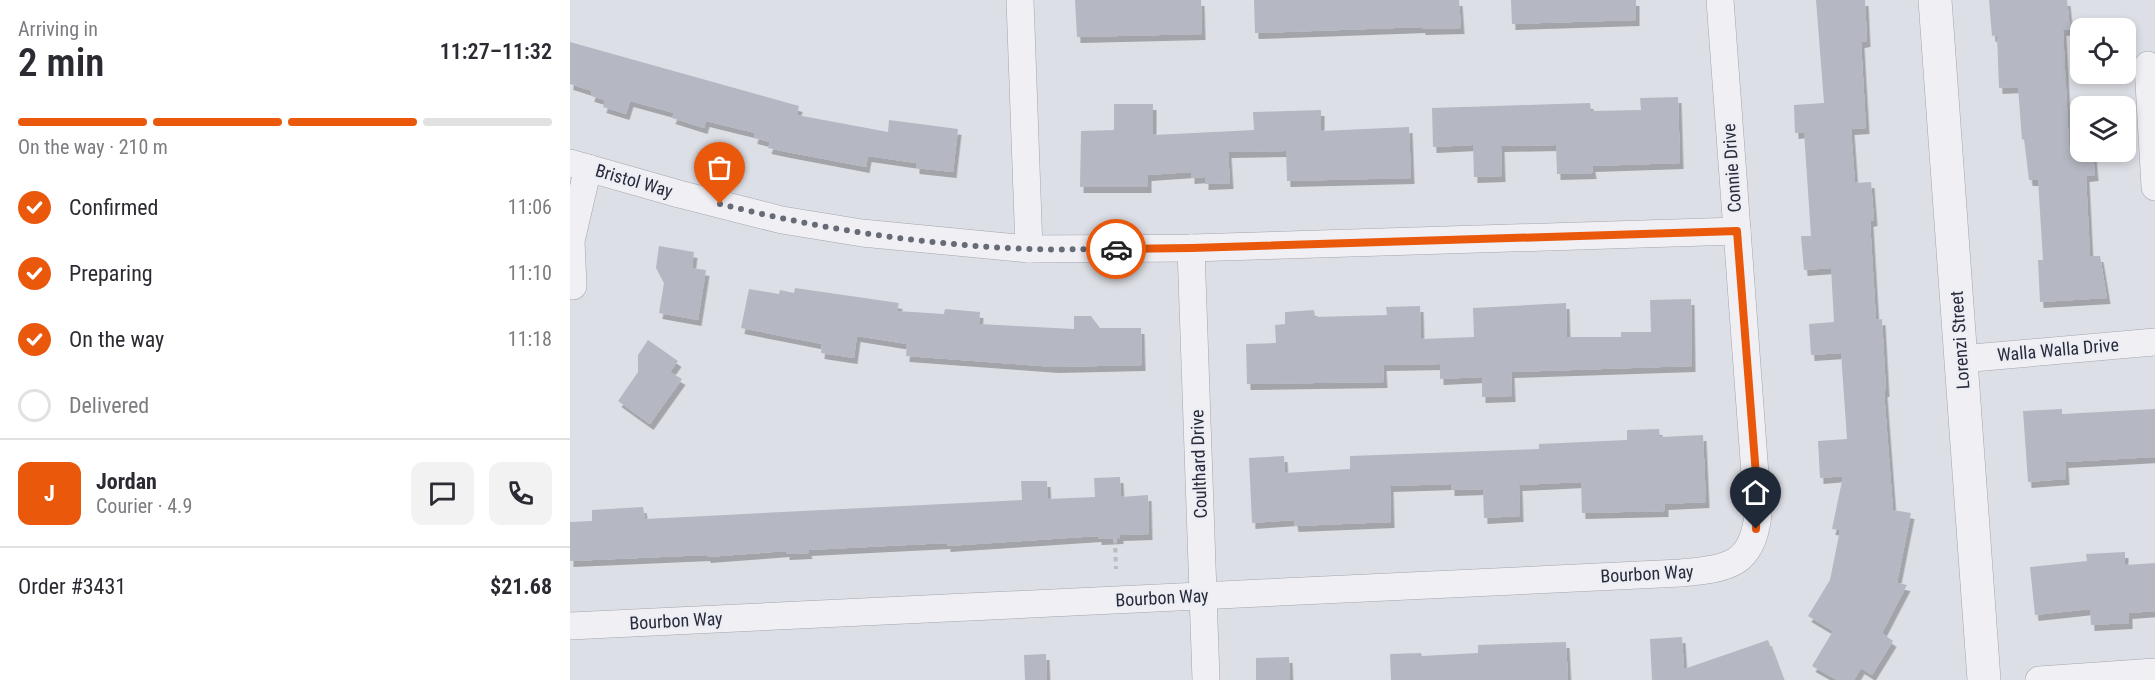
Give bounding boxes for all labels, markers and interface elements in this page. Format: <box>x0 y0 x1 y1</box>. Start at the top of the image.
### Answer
text: Arriving in <box>18 17 98 41</box>
map controls <box>2070 18 2136 162</box>
button: locate <box>2070 18 2136 84</box>
text: 11:27–11:32 <box>440 39 552 64</box>
text: 2 min <box>18 40 104 86</box>
button: layers <box>2070 96 2136 162</box>
street label: Connie Drive <box>1718 123 1745 213</box>
text: On the way · 210 m <box>18 135 168 159</box>
pin <box>694 142 745 204</box>
icon: bag <box>703 151 736 184</box>
street label: Bristol Way <box>593 159 676 202</box>
icon: check <box>18 191 51 224</box>
text: Confirmed <box>69 195 158 220</box>
text: 11:06 <box>508 195 552 219</box>
courier <box>1086 219 1146 279</box>
icon: car <box>1100 233 1133 266</box>
icon: check <box>18 257 51 290</box>
text: Preparing <box>69 261 153 286</box>
text: 11:10 <box>508 261 552 285</box>
street label: Lorenzi Street <box>1946 290 1973 390</box>
icon: check <box>18 323 51 356</box>
text: On the way <box>69 327 164 352</box>
text: 11:18 <box>508 327 552 351</box>
street label: Walla Walla Drive <box>1996 334 2120 365</box>
text: Delivered <box>69 393 149 418</box>
street label: Coulthard Drive <box>1186 409 1211 519</box>
button: chat <box>411 462 474 525</box>
button: phone <box>489 462 552 525</box>
pin <box>1730 467 1781 529</box>
text: Jordan <box>96 469 157 494</box>
icon: home <box>1739 476 1772 509</box>
text: J <box>44 481 55 506</box>
text: Courier · 4.9 <box>96 494 192 518</box>
street label: Bourbon Way <box>1600 561 1695 586</box>
text: Order #3431 <box>18 574 126 599</box>
text: $21.68 <box>490 574 552 599</box>
street label: Bourbon Way <box>1115 585 1210 610</box>
street label: Bourbon Way <box>629 608 724 633</box>

